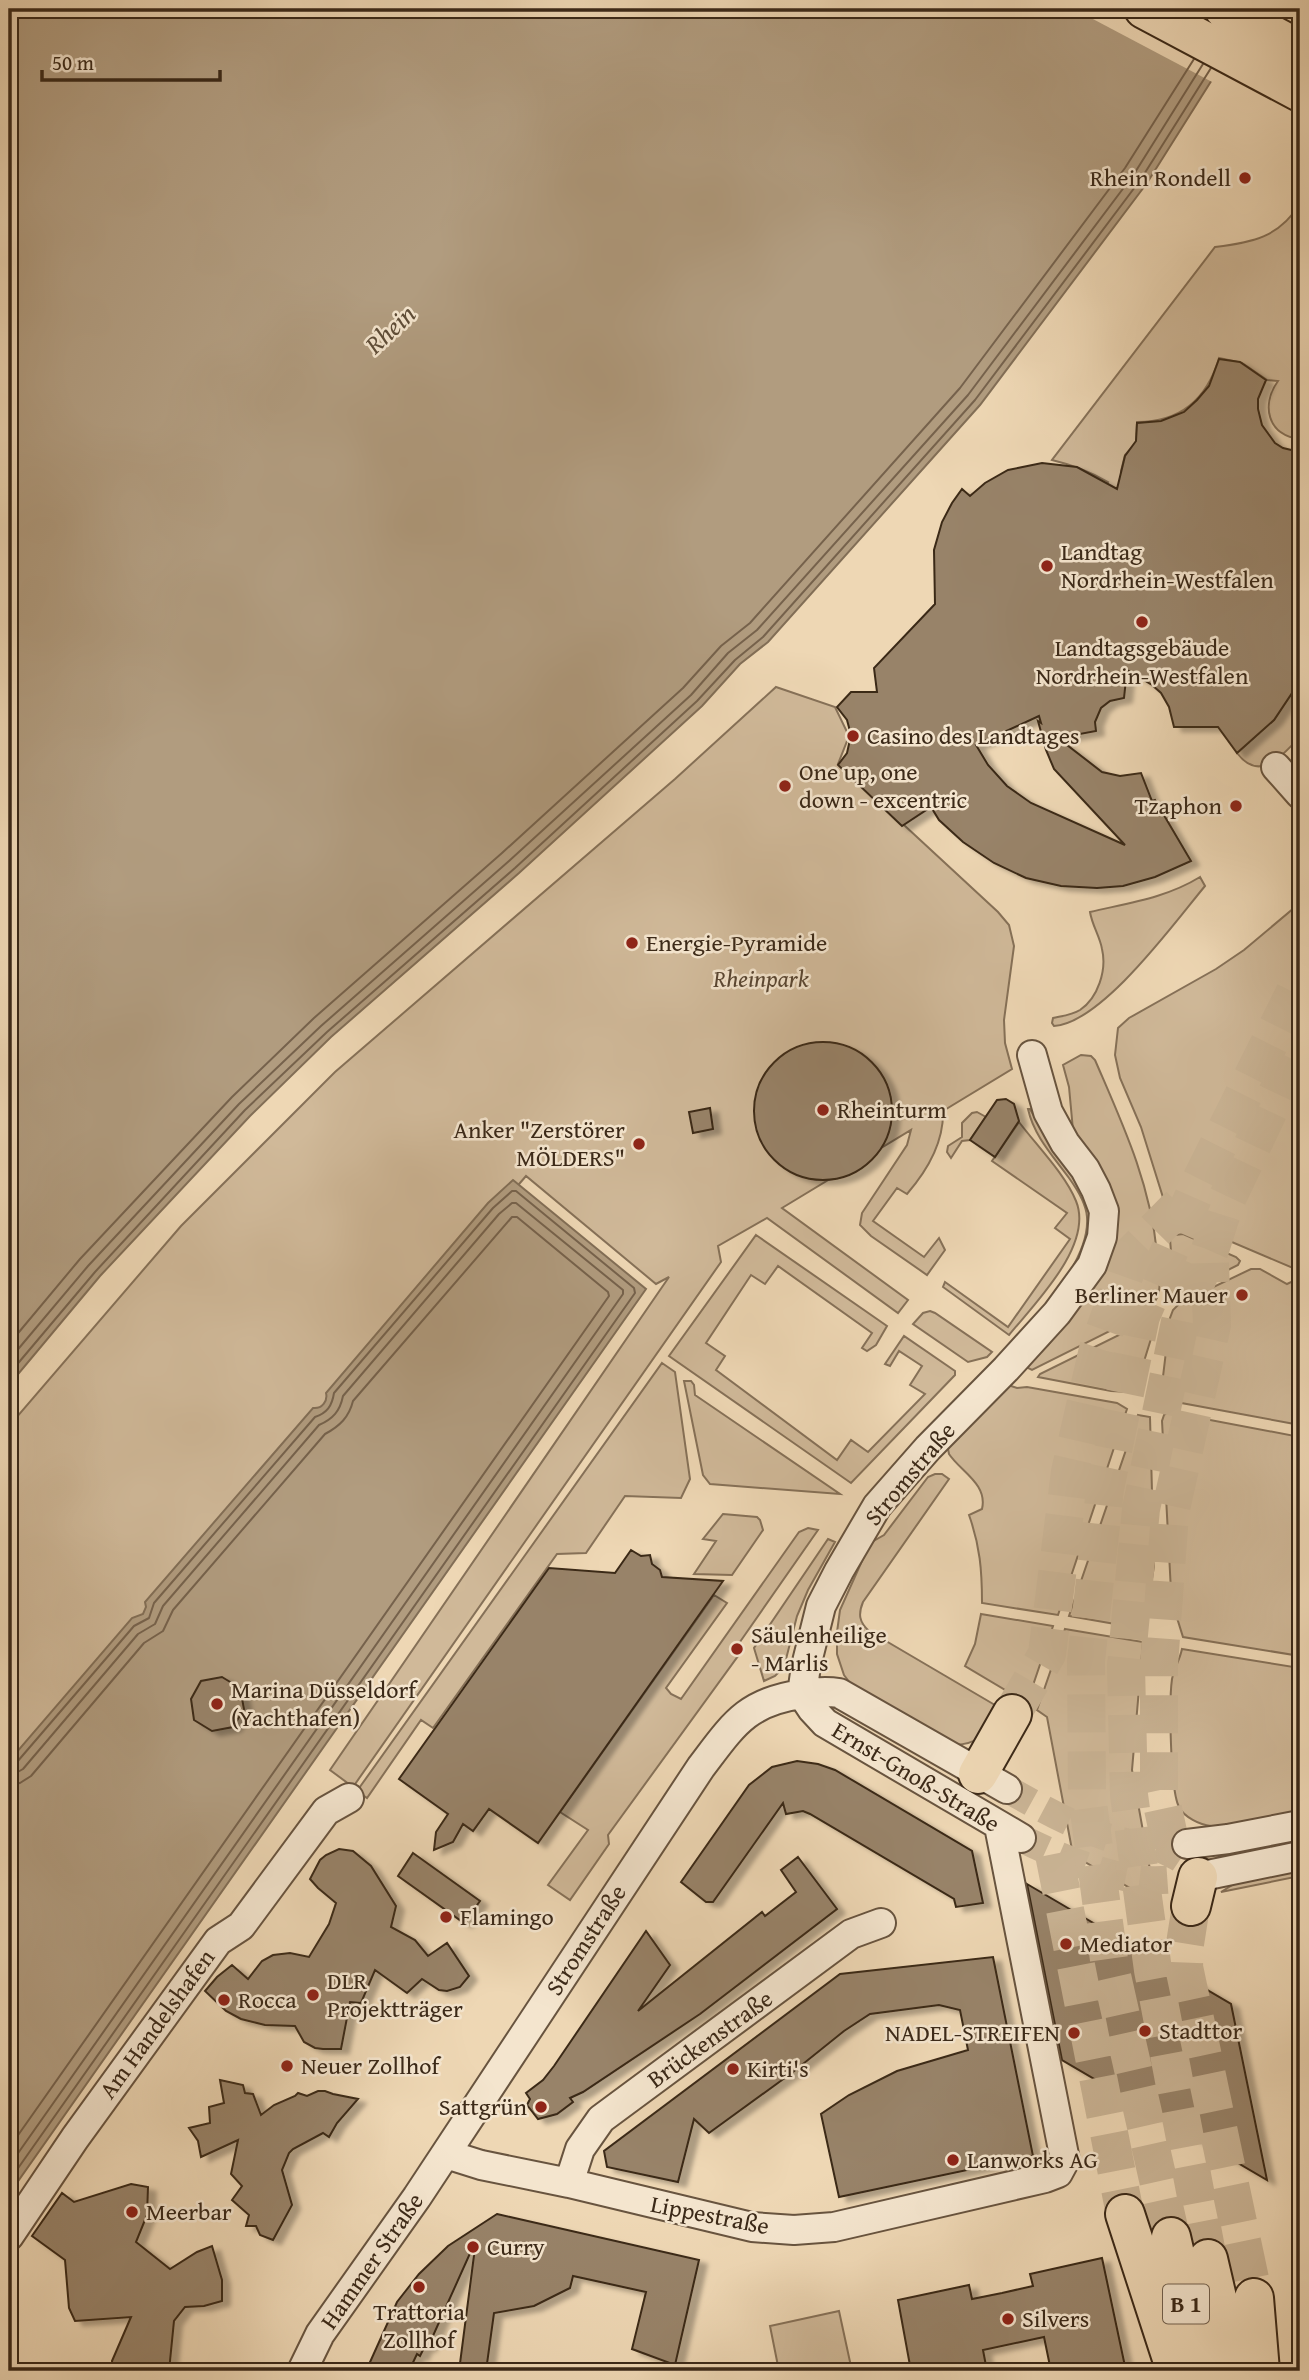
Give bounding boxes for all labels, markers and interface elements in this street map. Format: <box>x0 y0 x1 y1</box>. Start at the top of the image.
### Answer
scale bar <box>42 38 220 82</box>
text: 50 m <box>52 47 94 78</box>
place label: Rhein Rondell <box>1090 160 1231 195</box>
marker: Rhein Rondell <box>1237 170 1253 186</box>
water label: Rhein <box>355 295 424 363</box>
place label: Landtag Nordrhein-Westfalen <box>1061 534 1274 597</box>
marker: Landtag Nordrhein-Westfalen <box>1039 558 1055 574</box>
marker: Landtagsgebäude Nordrhein-Westfalen <box>1134 614 1150 630</box>
place label: Landtagsgebäude Nordrhein-Westfalen <box>1036 630 1249 693</box>
place label: Casino des Landtages <box>867 718 1079 753</box>
marker: Casino des Landtages <box>845 728 861 744</box>
place label: One up, one down - excentric <box>799 754 968 817</box>
marker: One up, one down - excentric <box>777 778 793 794</box>
place label: Tzaphon <box>1135 788 1223 823</box>
marker: Tzaphon <box>1228 798 1244 814</box>
place label: Energie-Pyramide <box>646 925 827 960</box>
marker: Energie-Pyramide <box>624 935 640 951</box>
park label: Rheinpark <box>712 961 809 996</box>
place label: Rheinturm <box>837 1092 947 1127</box>
marker: Rheinturm <box>815 1102 831 1118</box>
place label: Anker "Zerstörer MÖLDERS" <box>453 1112 625 1175</box>
marker: Anker "Zerstörer MÖLDERS" <box>631 1136 647 1152</box>
place label: Berliner Mauer <box>1075 1277 1228 1312</box>
marker: Berliner Mauer <box>1234 1287 1250 1303</box>
street label: Stromstraße <box>856 1414 963 1533</box>
place label: Säulenheilige - Marlis <box>751 1617 887 1680</box>
marker: Säulenheilige - Marlis <box>729 1641 745 1657</box>
place label: Marina Düsseldorf (Yachthafen) <box>231 1672 418 1735</box>
marker: Marina Düsseldorf (Yachthafen) <box>209 1696 225 1712</box>
street label: Ernst-Gnoß-Straße <box>826 1713 1007 1841</box>
street label: Stromstraße <box>537 1877 635 2002</box>
place label: Flamingo <box>460 1899 554 1934</box>
marker: Flamingo <box>438 1909 454 1925</box>
place label: Mediator <box>1080 1926 1173 1961</box>
marker: Mediator <box>1058 1936 1074 1952</box>
street label: Am Handelshafen <box>90 1941 223 2106</box>
place label: DLR Projektträger <box>327 1963 463 2026</box>
street label: Brückenstraße <box>640 1981 780 2096</box>
place label: Rocca <box>238 1982 297 2017</box>
marker: DLR Projektträger <box>305 1987 321 2003</box>
marker: Rocca <box>216 1992 232 2008</box>
place label: Stadttor <box>1159 2013 1243 2048</box>
place label: NADEL-STREIFEN <box>885 2015 1060 2050</box>
marker: Stadttor <box>1137 2023 1153 2039</box>
marker: NADEL-STREIFEN <box>1066 2025 1082 2041</box>
place label: Neuer Zollhof <box>301 2048 442 2083</box>
place label: Kirti's <box>747 2051 809 2086</box>
marker: Neuer Zollhof <box>279 2058 295 2074</box>
marker: Kirti's <box>725 2061 741 2077</box>
place label: Sattgrün <box>439 2089 528 2124</box>
marker: Sattgrün <box>533 2099 549 2115</box>
place label: Lanworks AG <box>967 2142 1098 2177</box>
marker: Lanworks AG <box>945 2152 961 2168</box>
street label: Hammer Straße <box>312 2185 432 2336</box>
street label: Lippestraße <box>648 2186 772 2243</box>
place label: Meerbar <box>146 2194 232 2229</box>
marker: Meerbar <box>124 2204 140 2220</box>
place label: Curry <box>487 2229 545 2264</box>
marker: Curry <box>465 2239 481 2255</box>
marker: Trattoria Zollhof <box>411 2279 427 2295</box>
road number: B 1 <box>1163 2284 1209 2324</box>
place label: Trattoria Zollhof <box>373 2294 465 2357</box>
place label: Silvers <box>1022 2301 1089 2336</box>
marker: Silvers <box>1000 2311 1016 2327</box>

